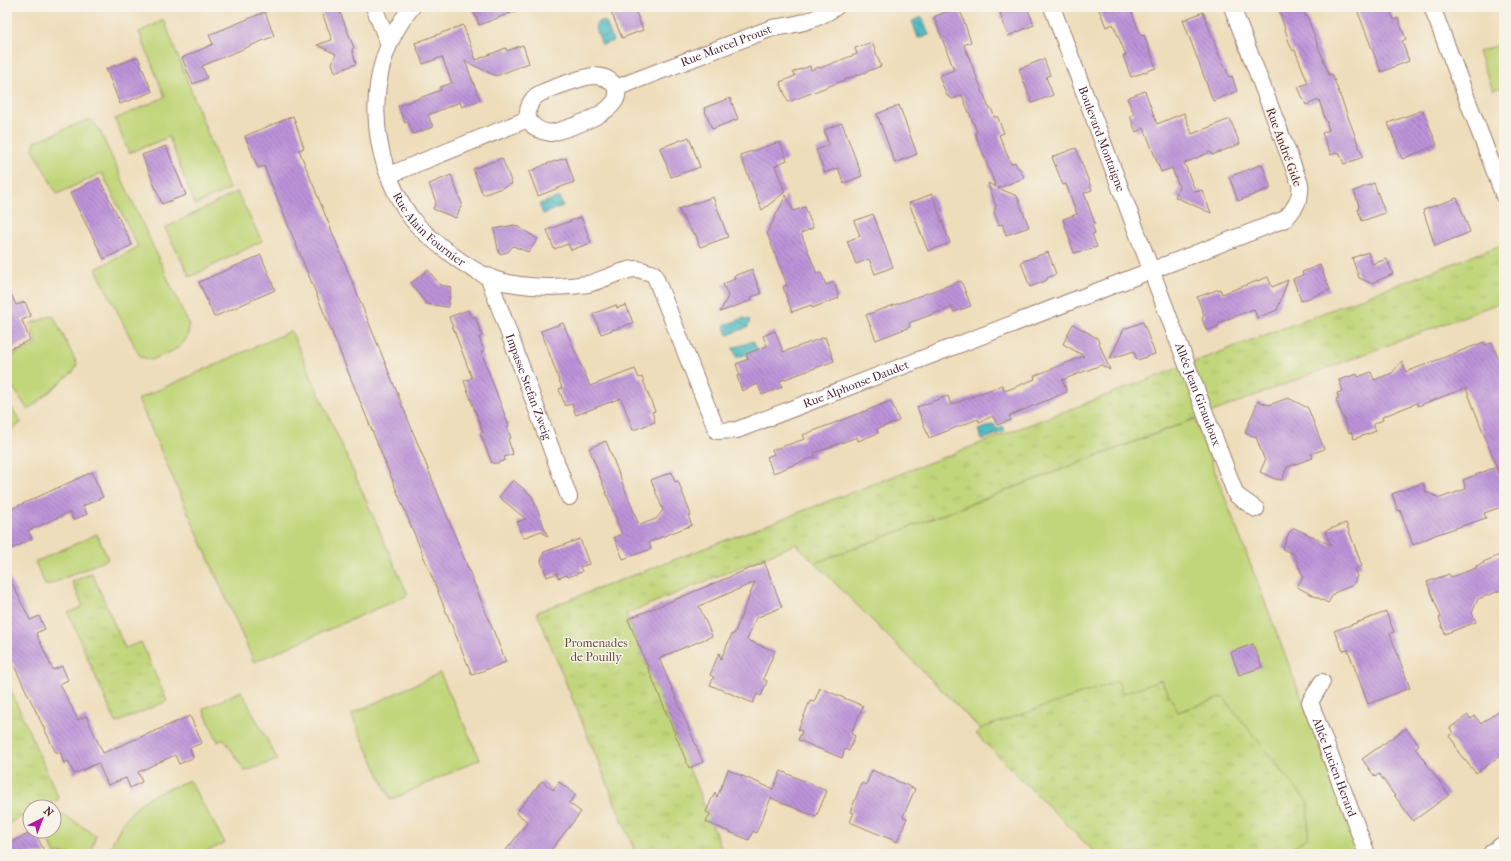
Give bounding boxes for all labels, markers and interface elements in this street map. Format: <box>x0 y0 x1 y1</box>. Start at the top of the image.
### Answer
street label: Rue Marcel Proust <box>679 22 774 69</box>
street label: Boulevard Montaigne <box>1076 84 1128 194</box>
street label: Rue André Gide <box>1263 106 1305 188</box>
street label: Rue Alain Fournier <box>390 190 469 270</box>
street label: Impasse Stefan Zweig <box>503 332 555 442</box>
street label: Allée Jean Giraudoux <box>1172 340 1224 449</box>
street label: Rue Alphonse Daudet <box>801 357 911 411</box>
park label: Promenades de Pouilly <box>564 636 628 664</box>
street label: Allée Lucien Herard <box>1309 715 1360 819</box>
north arrow <box>22 799 62 839</box>
text: N <box>41 804 56 820</box>

